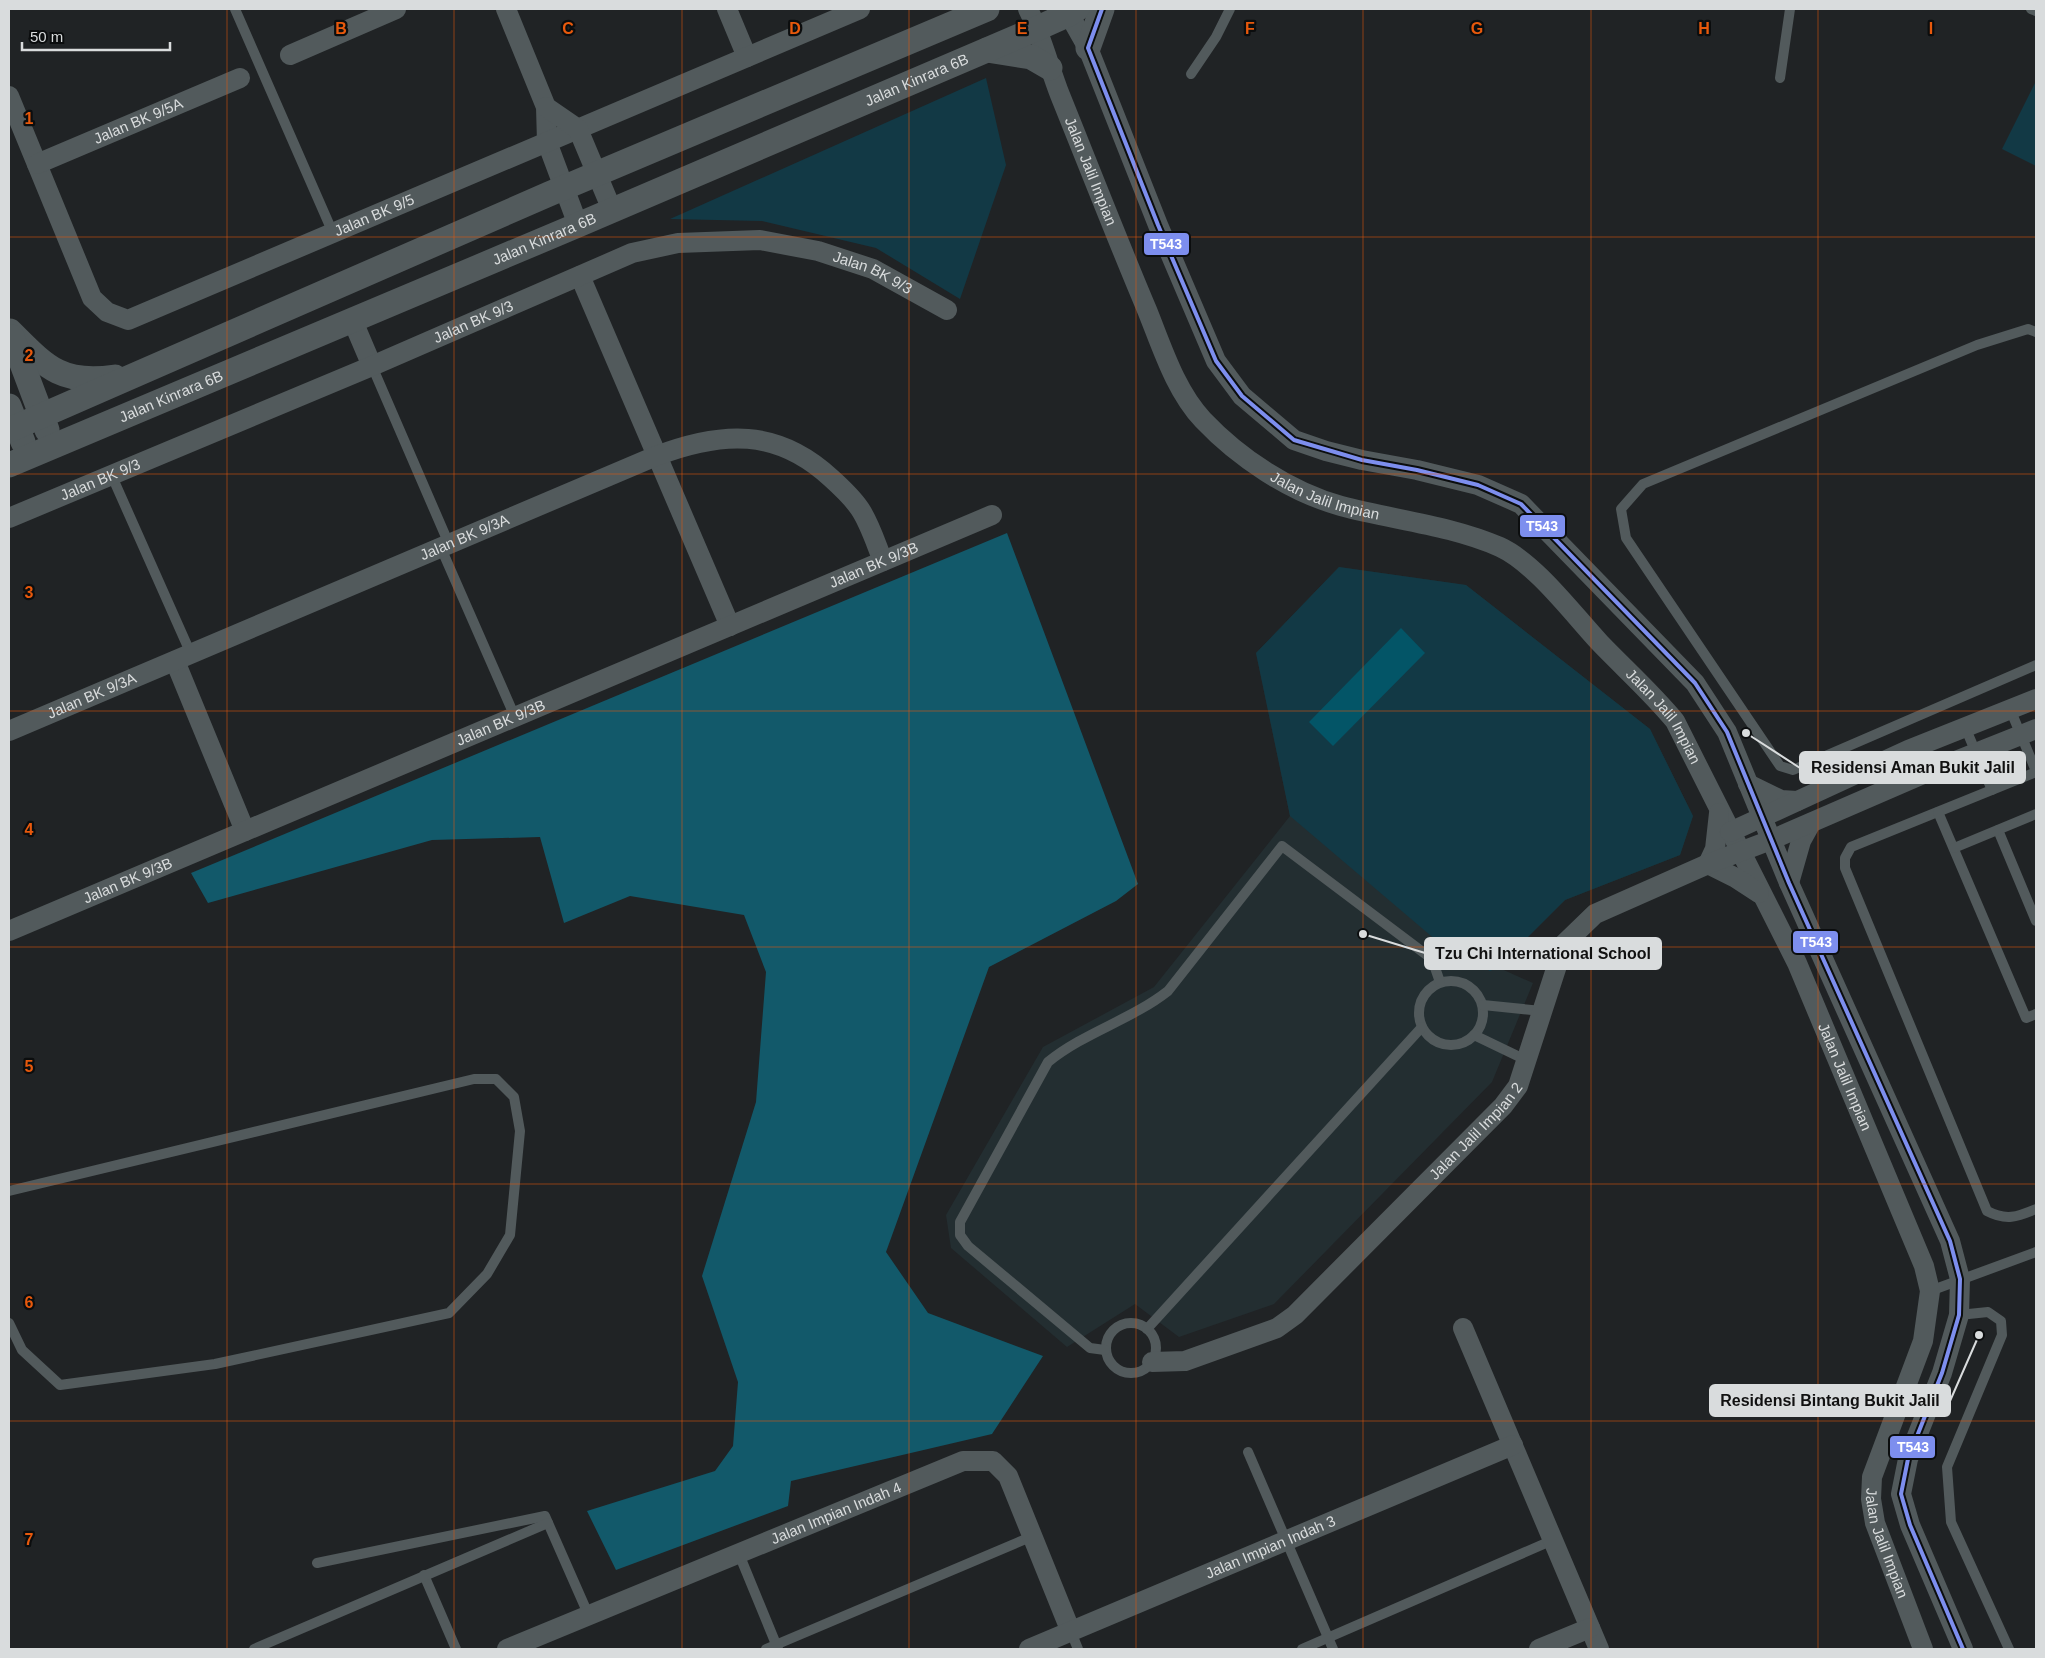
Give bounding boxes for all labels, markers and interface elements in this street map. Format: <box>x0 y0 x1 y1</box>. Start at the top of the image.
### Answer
scale bar <box>22 20 170 52</box>
text: B <box>335 20 347 37</box>
text: C <box>562 20 574 37</box>
text: D <box>789 20 801 37</box>
text: E <box>1017 20 1028 37</box>
text: F <box>1245 20 1255 37</box>
text: G <box>1471 20 1483 37</box>
text: H <box>1698 20 1710 37</box>
text: I <box>1929 20 1933 37</box>
text: 50 m <box>30 28 63 45</box>
street label: Jalan Kinrara 6B <box>862 50 971 109</box>
street label: Jalan BK 9/5A <box>91 94 185 147</box>
text: 1 <box>25 110 34 127</box>
street label: Jalan Jalil Impian <box>1062 115 1120 228</box>
street label: Jalan BK 9/5 <box>332 190 417 239</box>
street label: Jalan Kinrara 6B <box>490 209 599 268</box>
line badge: T543 <box>1143 232 1190 256</box>
text: T543 <box>1150 236 1182 252</box>
street label: Jalan BK 9/3 <box>831 248 915 297</box>
street label: Jalan BK 9/3 <box>431 297 516 346</box>
text: 2 <box>25 347 34 364</box>
street label: Jalan Kinrara 6B <box>117 367 225 426</box>
street label: Jalan BK 9/3 <box>58 455 143 504</box>
street label: Jalan Jalil Impian <box>1268 468 1381 523</box>
street label: Jalan BK 9/3A <box>417 510 511 563</box>
line badge: T543 <box>1519 514 1566 538</box>
text: T543 <box>1526 518 1558 534</box>
street label: Jalan BK 9/3B <box>826 538 921 591</box>
text: 3 <box>25 584 34 601</box>
street label: Jalan Jalil Impian <box>1623 665 1704 767</box>
street label: Jalan BK 9/3A <box>45 669 139 722</box>
street label: Jalan BK 9/3B <box>453 696 548 749</box>
callout: Residensi Aman Bukit Jalil <box>1800 752 2025 783</box>
text: Residensi Aman Bukit Jalil <box>1811 759 2015 776</box>
text: 4 <box>25 821 34 838</box>
street label: Jalan BK 9/3B <box>80 854 175 907</box>
line badge: T543 <box>1792 930 1839 954</box>
text: T543 <box>1800 934 1832 950</box>
callout: Tzu Chi International School <box>1425 938 1661 969</box>
text: Tzu Chi International School <box>1435 945 1651 962</box>
street label: Jalan Jalil Impian <box>1815 1020 1875 1133</box>
text: 5 <box>25 1058 34 1075</box>
street label: Jalan Jalil Impian 2 <box>1426 1079 1526 1183</box>
text: 6 <box>25 1294 34 1311</box>
callout: Residensi Bintang Bukit Jalil <box>1710 1385 1950 1416</box>
text: Residensi Bintang Bukit Jalil <box>1720 1392 1940 1409</box>
line badge: T543 <box>1889 1435 1936 1459</box>
text: T543 <box>1897 1439 1929 1455</box>
street label: Jalan Impian Indah 4 <box>768 1478 904 1547</box>
street label: Jalan Jalil Impian <box>1863 1487 1912 1600</box>
street label: Jalan Impian Indah 3 <box>1203 1512 1338 1582</box>
text: 7 <box>25 1531 34 1548</box>

